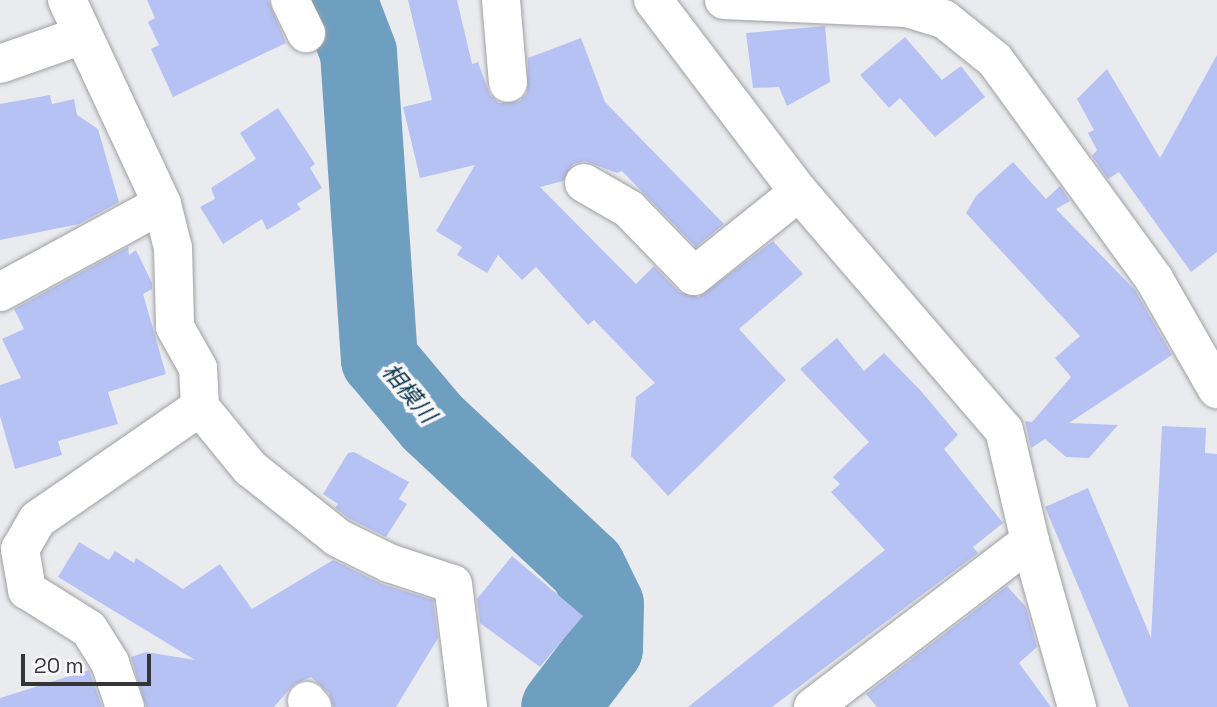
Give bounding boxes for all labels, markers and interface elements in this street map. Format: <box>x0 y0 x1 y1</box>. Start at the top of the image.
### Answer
water label: 相模川 <box>376 358 442 428</box>
scale bar <box>24 640 154 684</box>
text: 20 m <box>34 652 84 679</box>

